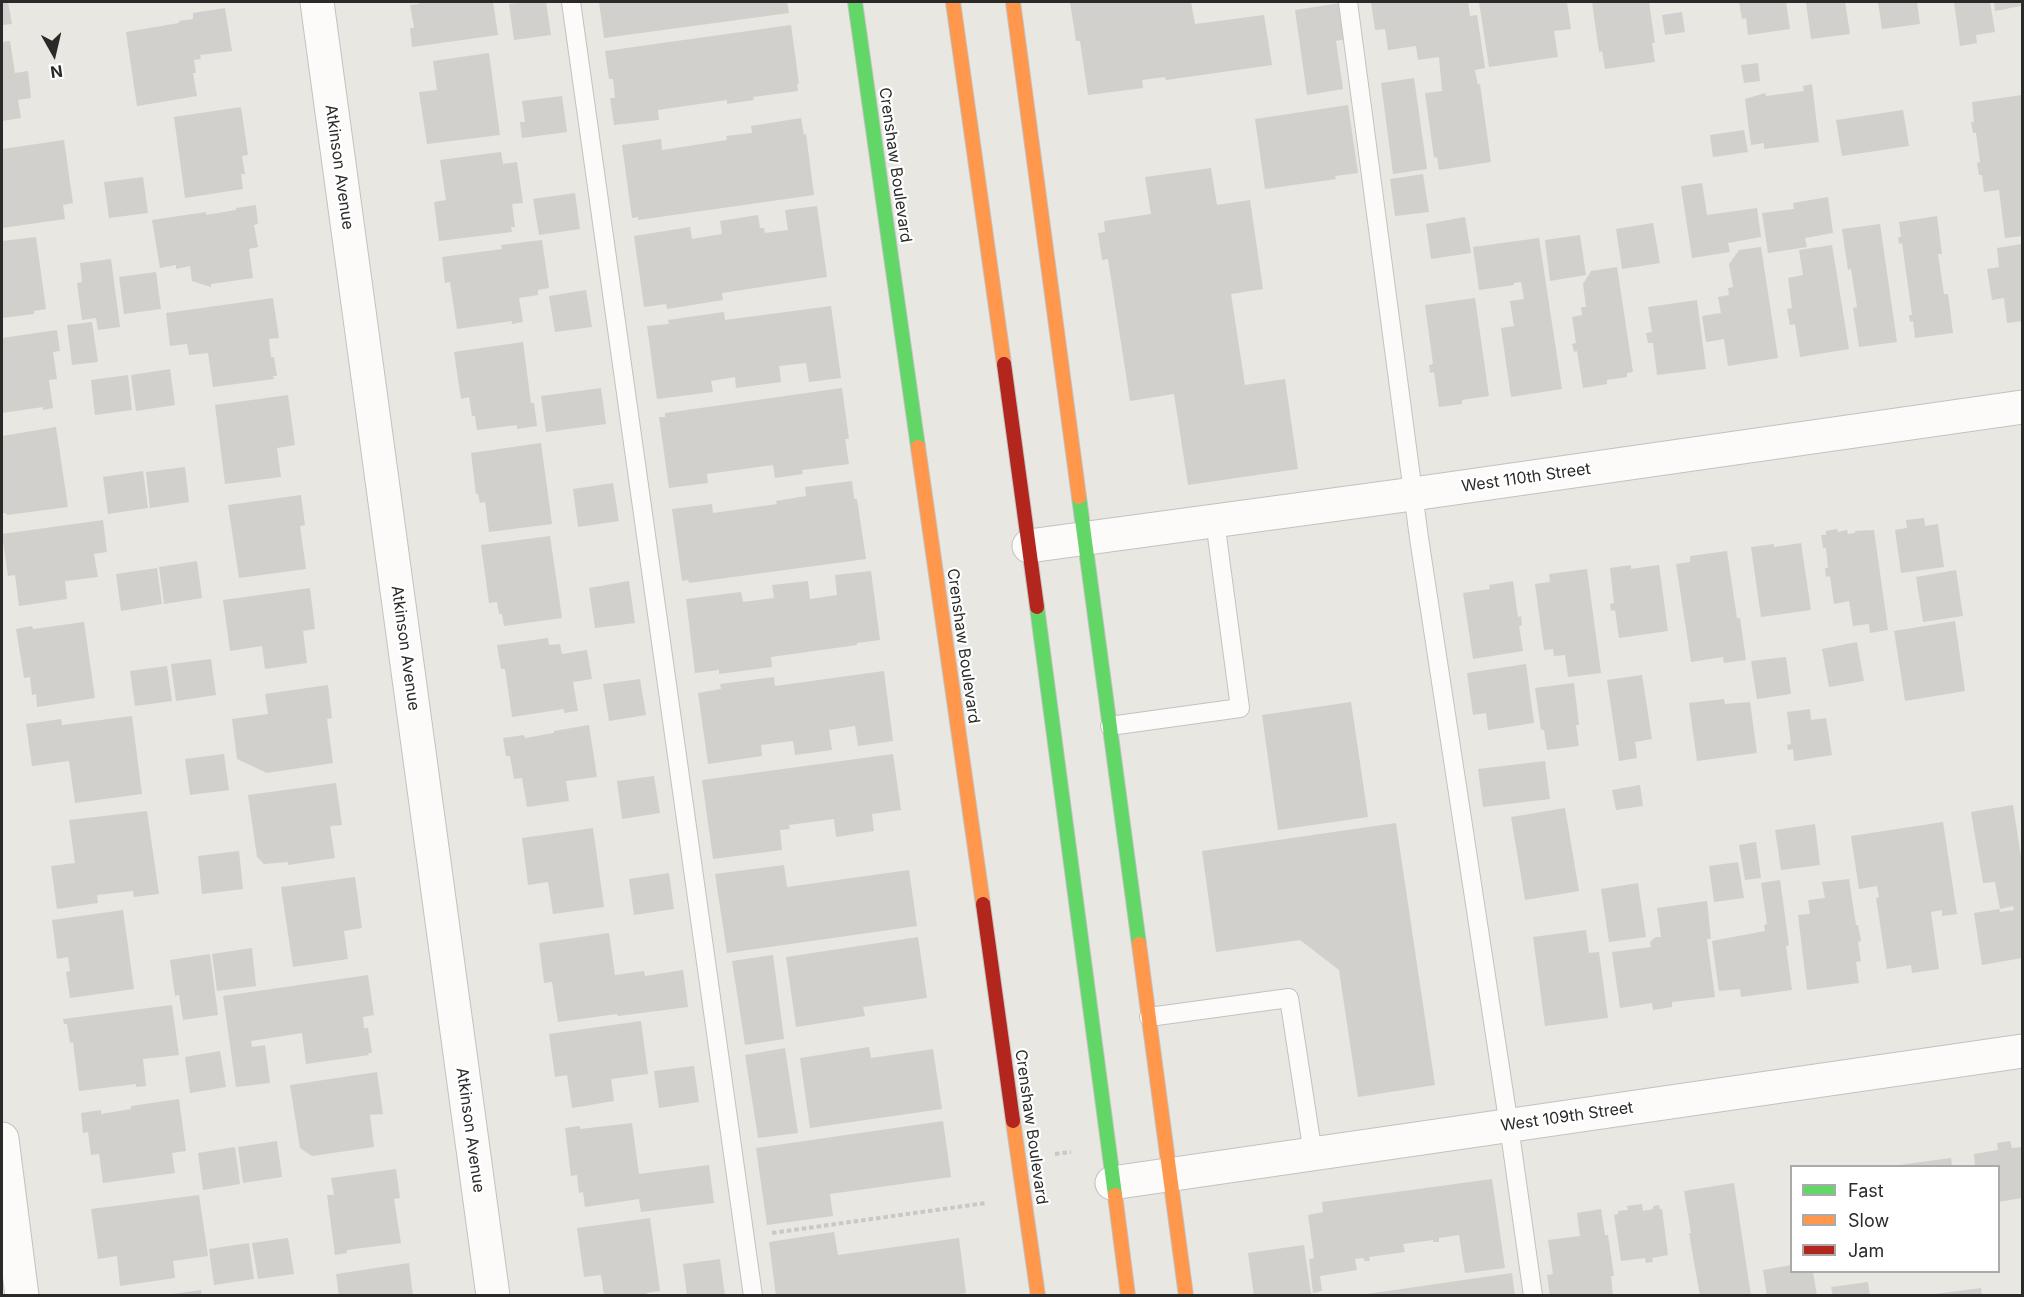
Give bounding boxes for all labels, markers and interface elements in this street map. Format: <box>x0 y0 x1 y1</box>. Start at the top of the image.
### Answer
north arrow <box>24 24 84 84</box>
text: N <box>49 61 64 83</box>
street label: Crenshaw Boulevard <box>875 86 915 244</box>
street label: Atkinson Avenue <box>321 103 357 231</box>
street label: West 110th Street <box>1460 459 1592 497</box>
street label: Crenshaw Boulevard <box>943 567 983 725</box>
street label: Atkinson Avenue <box>387 584 423 712</box>
street label: Crenshaw Boulevard <box>1011 1048 1051 1206</box>
street label: Atkinson Avenue <box>452 1066 488 1194</box>
street label: West 109th Street <box>1500 1098 1634 1136</box>
legend <box>1790 1165 2000 1273</box>
text: Fast <box>1848 1180 1884 1201</box>
text: Slow <box>1848 1210 1889 1231</box>
text: Jam <box>1848 1240 1884 1261</box>

